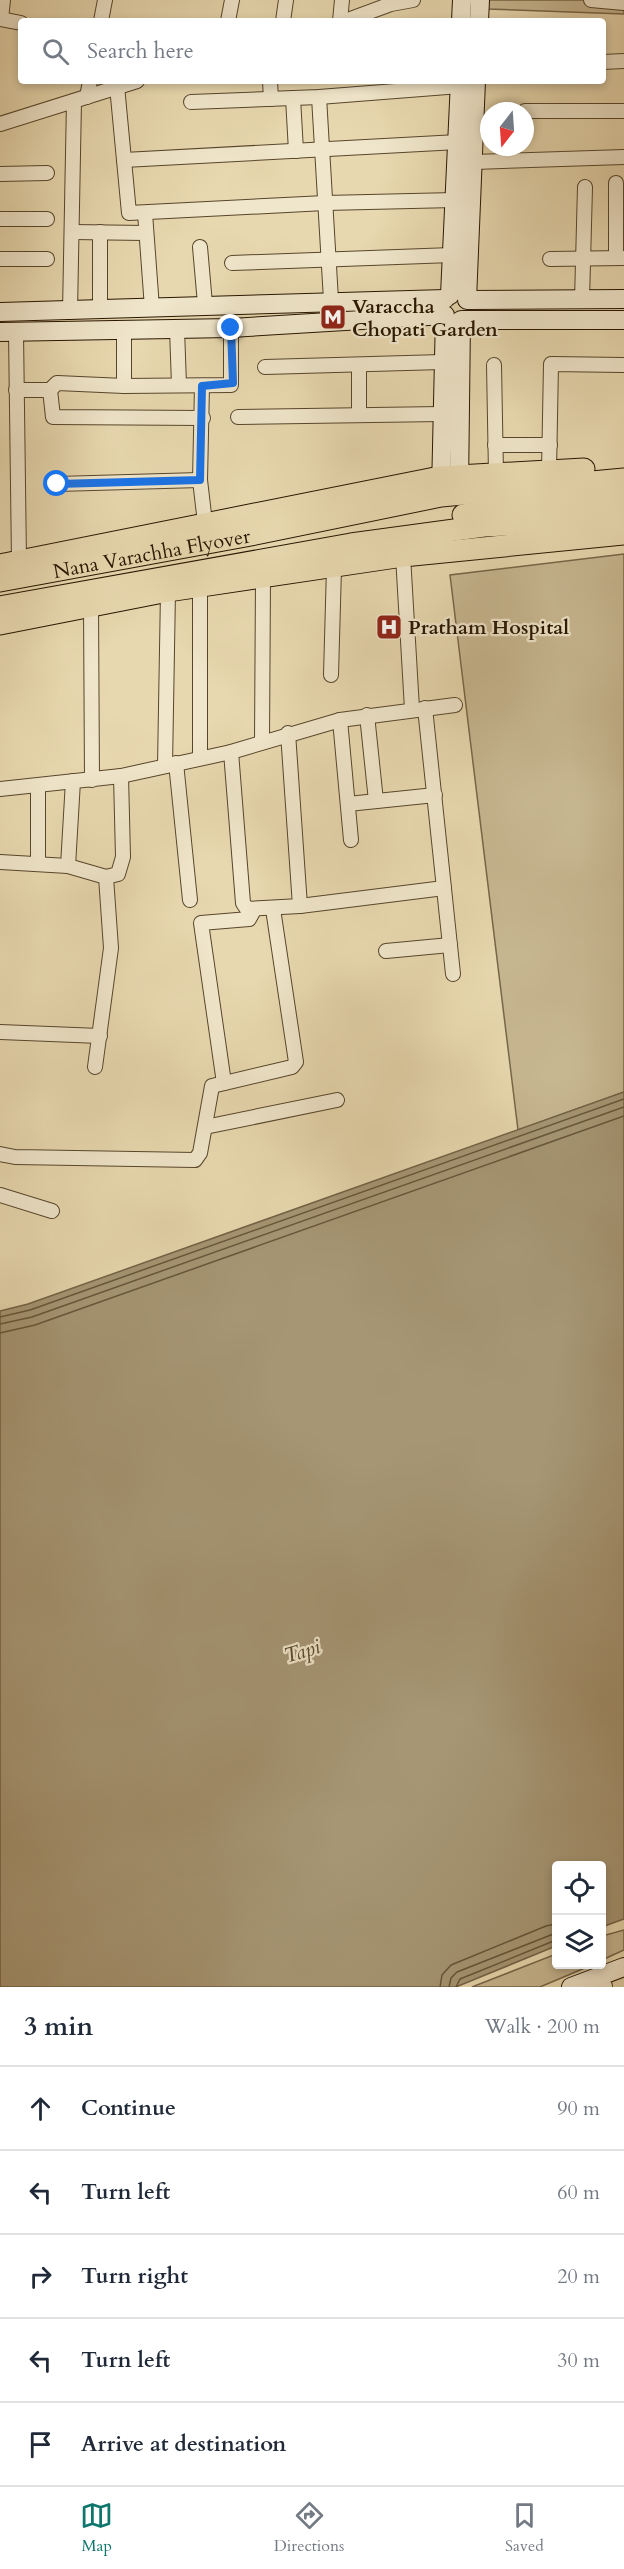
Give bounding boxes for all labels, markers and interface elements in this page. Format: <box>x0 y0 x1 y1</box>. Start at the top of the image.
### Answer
search box <box>18 18 606 84</box>
icon: search <box>39 35 72 68</box>
text: Search here <box>87 36 194 66</box>
north arrow <box>480 102 534 156</box>
place label: Varaccha Chopati Garden <box>352 293 498 343</box>
metro station icon: Varaccha Chopati Garden <box>318 302 348 332</box>
route end <box>217 314 243 340</box>
route start <box>43 470 69 496</box>
street label: Nana Varachha Flyover <box>51 522 253 585</box>
hospital icon: Pratham Hospital <box>374 612 404 642</box>
place label: Pratham Hospital <box>408 614 569 641</box>
water label: Tapi <box>280 1632 324 1671</box>
map controls <box>552 1861 606 1969</box>
button: locate <box>552 1861 606 1915</box>
button: layers <box>552 1915 606 1969</box>
text: 3 min <box>24 2009 93 2044</box>
text: Walk · 200 m <box>485 2013 600 2040</box>
icon: ahead <box>24 2092 57 2125</box>
text: Continue <box>81 2093 176 2123</box>
text: 90 m <box>557 2095 600 2122</box>
icon: left <box>24 2176 57 2209</box>
text: Turn left <box>81 2177 170 2207</box>
text: 60 m <box>557 2179 600 2206</box>
icon: right <box>24 2260 57 2293</box>
text: Turn right <box>81 2261 188 2291</box>
text: 20 m <box>557 2263 600 2290</box>
icon: left <box>24 2344 57 2377</box>
text: Turn left <box>81 2345 170 2375</box>
text: 30 m <box>557 2347 600 2374</box>
icon: arrive <box>24 2428 57 2461</box>
text: Arrive at destination <box>81 2429 286 2459</box>
tab: Map <box>80 2499 113 2557</box>
tab: Directions <box>274 2499 344 2557</box>
tab: Saved <box>505 2499 544 2557</box>

